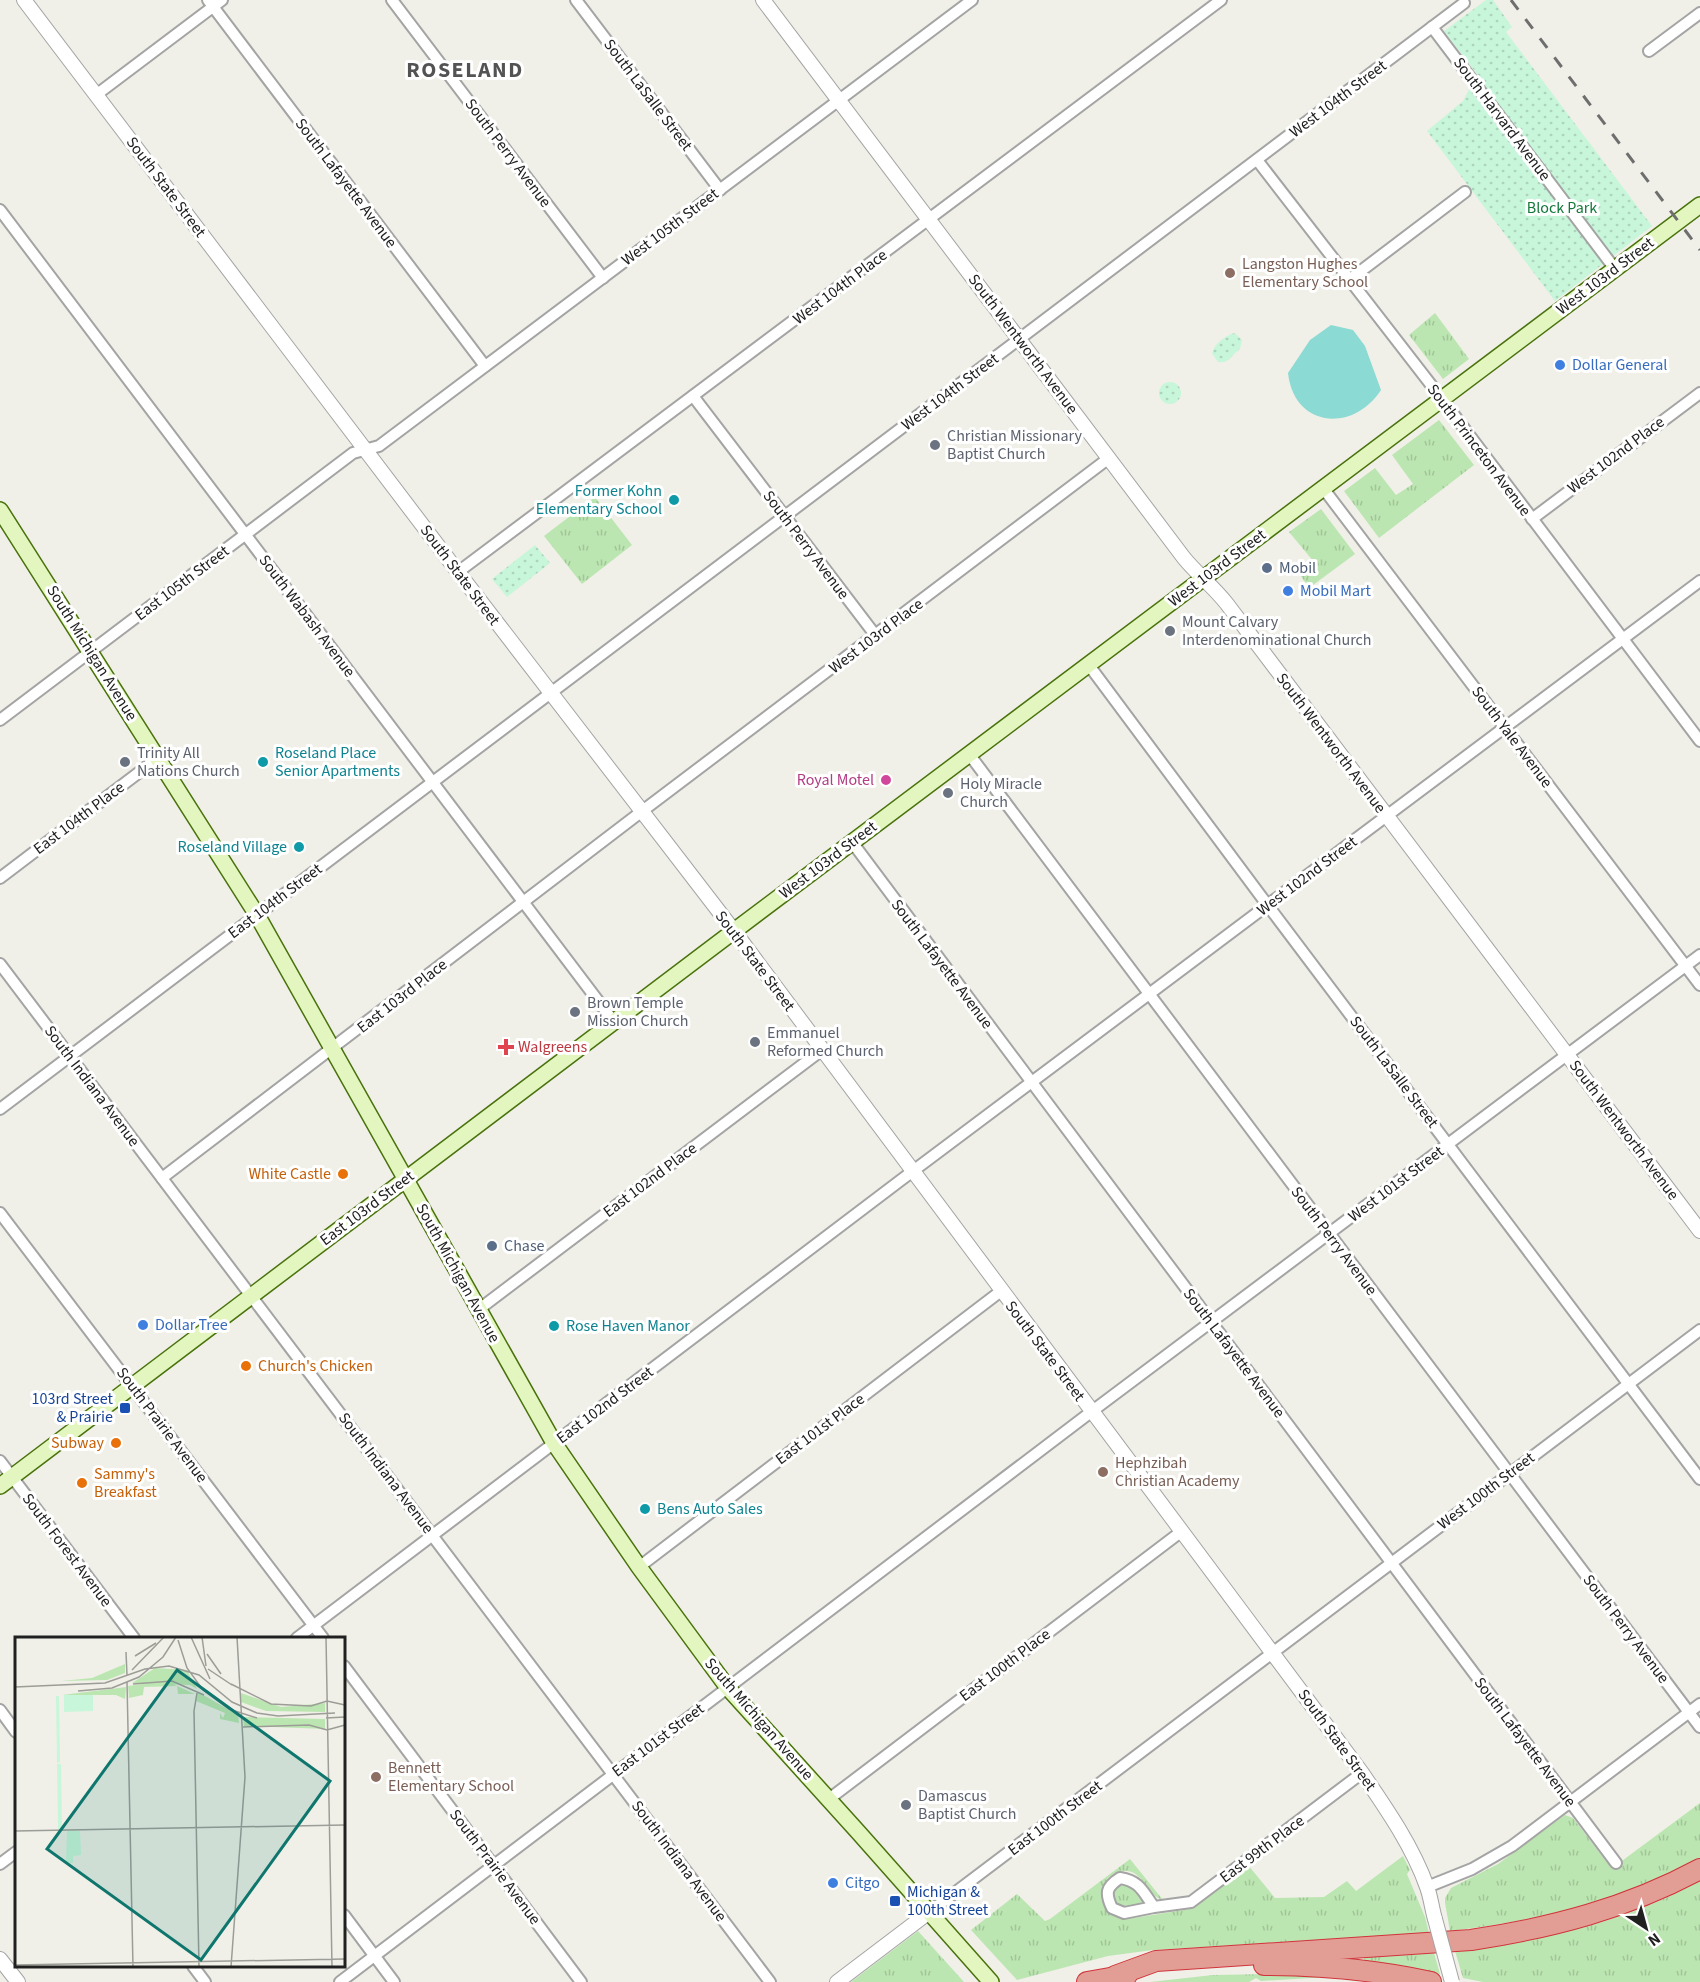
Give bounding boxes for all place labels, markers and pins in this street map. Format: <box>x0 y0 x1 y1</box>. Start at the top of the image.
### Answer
place label: Langston Hughes Elementary School <box>1242 253 1368 293</box>
marker: Langston Hughes Elementary School <box>1223 266 1237 280</box>
place label: Dollar General <box>1572 354 1667 376</box>
marker: Dollar General <box>1553 358 1567 372</box>
place label: Christian Missionary Baptist Church <box>947 425 1082 465</box>
marker: Christian Missionary Baptist Church <box>928 438 942 452</box>
place label: Former Kohn Elementary School <box>536 480 662 520</box>
marker: Former Kohn Elementary School <box>667 493 681 507</box>
place label: Mobil <box>1279 557 1316 579</box>
marker: Mobil <box>1260 561 1274 575</box>
place label: Mobil Mart <box>1300 580 1372 602</box>
marker: Mobil Mart <box>1281 584 1295 598</box>
place label: Mount Calvary Interdenominational Church <box>1182 611 1372 651</box>
marker: Mount Calvary Interdenominational Church <box>1163 624 1177 638</box>
place label: Trinity All Nations Church <box>137 742 240 782</box>
place label: Roseland Place Senior Apartments <box>275 742 400 782</box>
marker: Trinity All Nations Church <box>118 755 132 769</box>
marker: Roseland Place Senior Apartments <box>256 755 270 769</box>
place label: Royal Motel <box>797 769 874 791</box>
marker: Royal Motel <box>879 773 893 787</box>
place label: Holy Miracle Church <box>960 773 1042 813</box>
marker: Holy Miracle Church <box>941 786 955 800</box>
place label: Roseland Village <box>178 836 287 858</box>
marker: Roseland Village <box>292 840 306 854</box>
place label: Brown Temple Mission Church <box>587 992 688 1032</box>
marker: Brown Temple Mission Church <box>568 1005 582 1019</box>
place label: Emmanuel Reformed Church <box>767 1022 884 1062</box>
marker: Emmanuel Reformed Church <box>748 1035 762 1049</box>
place label: Walgreens <box>518 1036 588 1058</box>
marker: Walgreens <box>499 1040 513 1054</box>
place label: White Castle <box>248 1163 331 1185</box>
marker: White Castle <box>336 1167 350 1181</box>
place label: Chase <box>504 1235 545 1257</box>
marker: Chase <box>485 1239 499 1253</box>
place label: Dollar Tree <box>155 1314 228 1336</box>
place label: Rose Haven Manor <box>566 1315 690 1337</box>
marker: Dollar Tree <box>136 1318 150 1332</box>
marker: Rose Haven Manor <box>547 1319 561 1333</box>
place label: Church's Chicken <box>258 1355 373 1377</box>
marker: Church's Chicken <box>239 1359 253 1373</box>
place label: 103rd Street & Prairie <box>32 1388 114 1428</box>
marker: 103rd Street & Prairie <box>118 1401 132 1415</box>
place label: Subway <box>51 1432 105 1454</box>
marker: Subway <box>109 1436 123 1450</box>
place label: Hephzibah Christian Academy <box>1115 1452 1240 1492</box>
place label: Sammy's Breakfast <box>94 1463 157 1503</box>
marker: Hephzibah Christian Academy <box>1096 1465 1110 1479</box>
marker: Sammy's Breakfast <box>75 1476 89 1490</box>
place label: Bens Auto Sales <box>657 1498 763 1520</box>
marker: Bens Auto Sales <box>638 1502 652 1516</box>
place label: Bennett Elementary School <box>388 1757 514 1797</box>
marker: Bennett Elementary School <box>369 1770 383 1784</box>
place label: Damascus Baptist Church <box>918 1785 1016 1825</box>
marker: Damascus Baptist Church <box>899 1798 913 1812</box>
place label: Citgo <box>845 1872 880 1894</box>
marker: Citgo <box>826 1876 840 1890</box>
place label: Michigan & 100th Street <box>907 1881 989 1921</box>
marker: Michigan & 100th Street <box>888 1894 902 1908</box>

